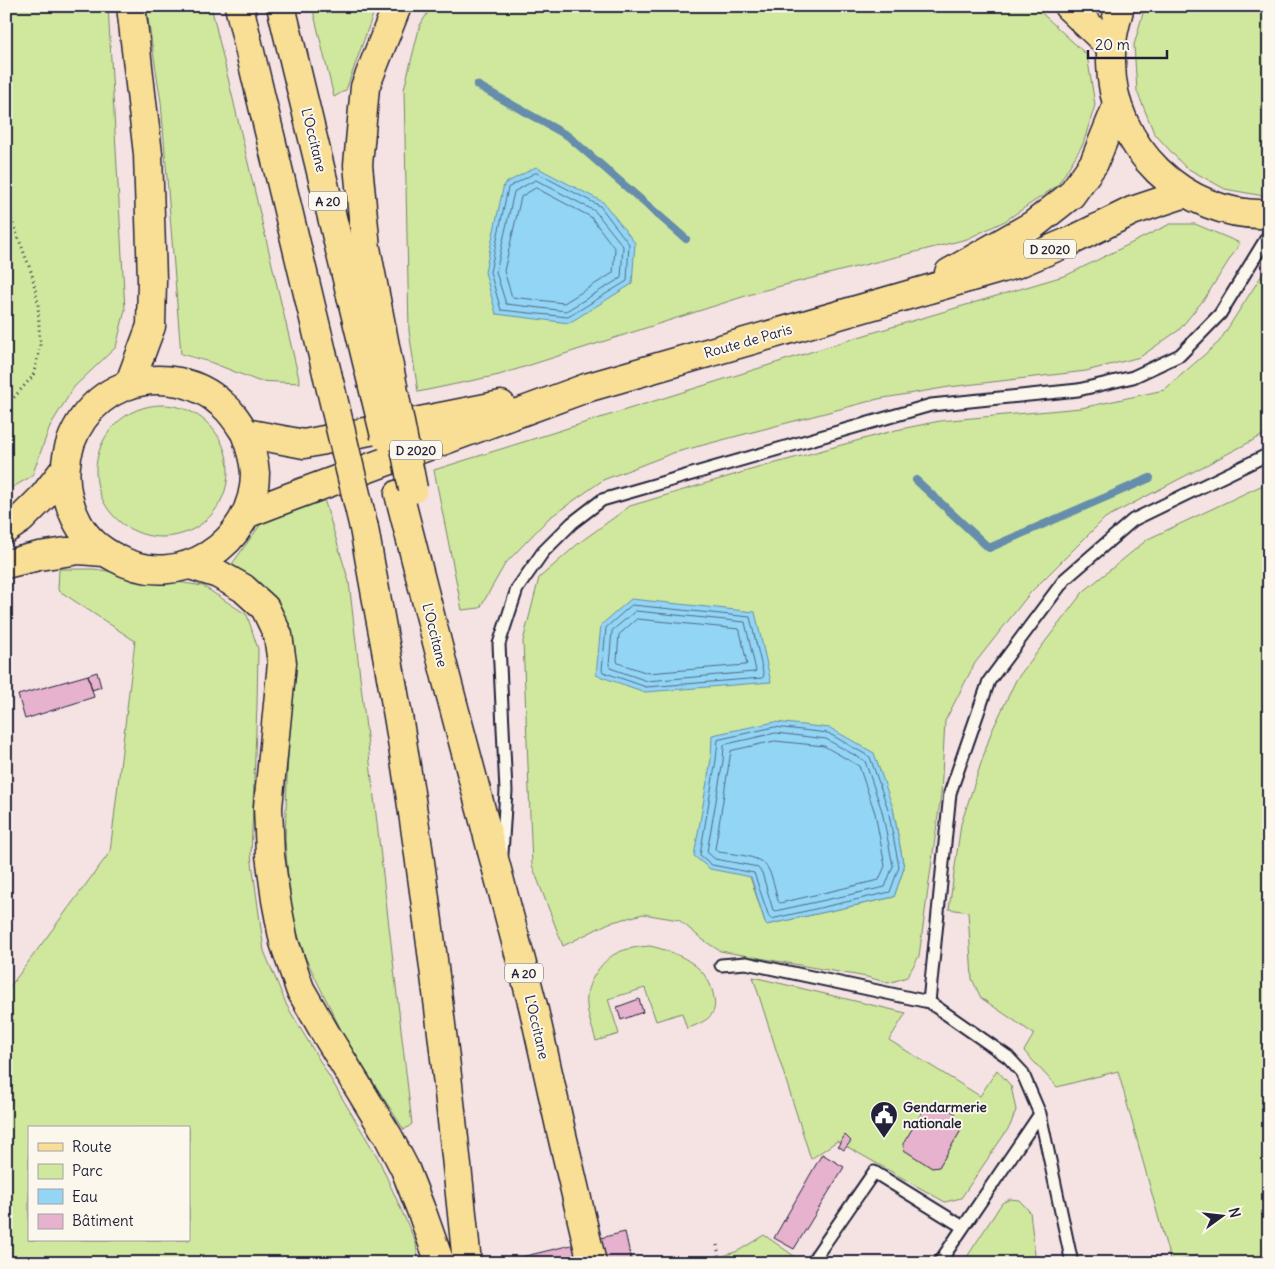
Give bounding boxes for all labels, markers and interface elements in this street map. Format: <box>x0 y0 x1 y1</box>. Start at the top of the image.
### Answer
scale bar <box>1088 28 1166 60</box>
text: 20 m <box>1095 35 1130 54</box>
street label: L'Occitane <box>297 106 331 174</box>
road number: A 20 <box>309 192 347 210</box>
road number: D 2020 <box>1024 240 1076 258</box>
street label: Route de Paris <box>702 320 794 362</box>
road number: D 2020 <box>390 440 442 460</box>
street label: L'Occitane <box>418 601 452 669</box>
road number: A 20 <box>505 964 543 982</box>
street label: L'Occitane <box>521 993 553 1061</box>
place label: Gendarmerie nationale <box>903 1098 987 1132</box>
public building icon: Gendarmerie nationale <box>869 1100 899 1139</box>
legend <box>28 1126 190 1242</box>
text: Route <box>72 1137 112 1156</box>
text: Parc <box>72 1161 103 1180</box>
text: Eau <box>72 1187 98 1206</box>
north arrow <box>1198 1192 1248 1242</box>
text: N <box>1225 1206 1245 1220</box>
text: Bâtiment <box>72 1211 134 1230</box>

